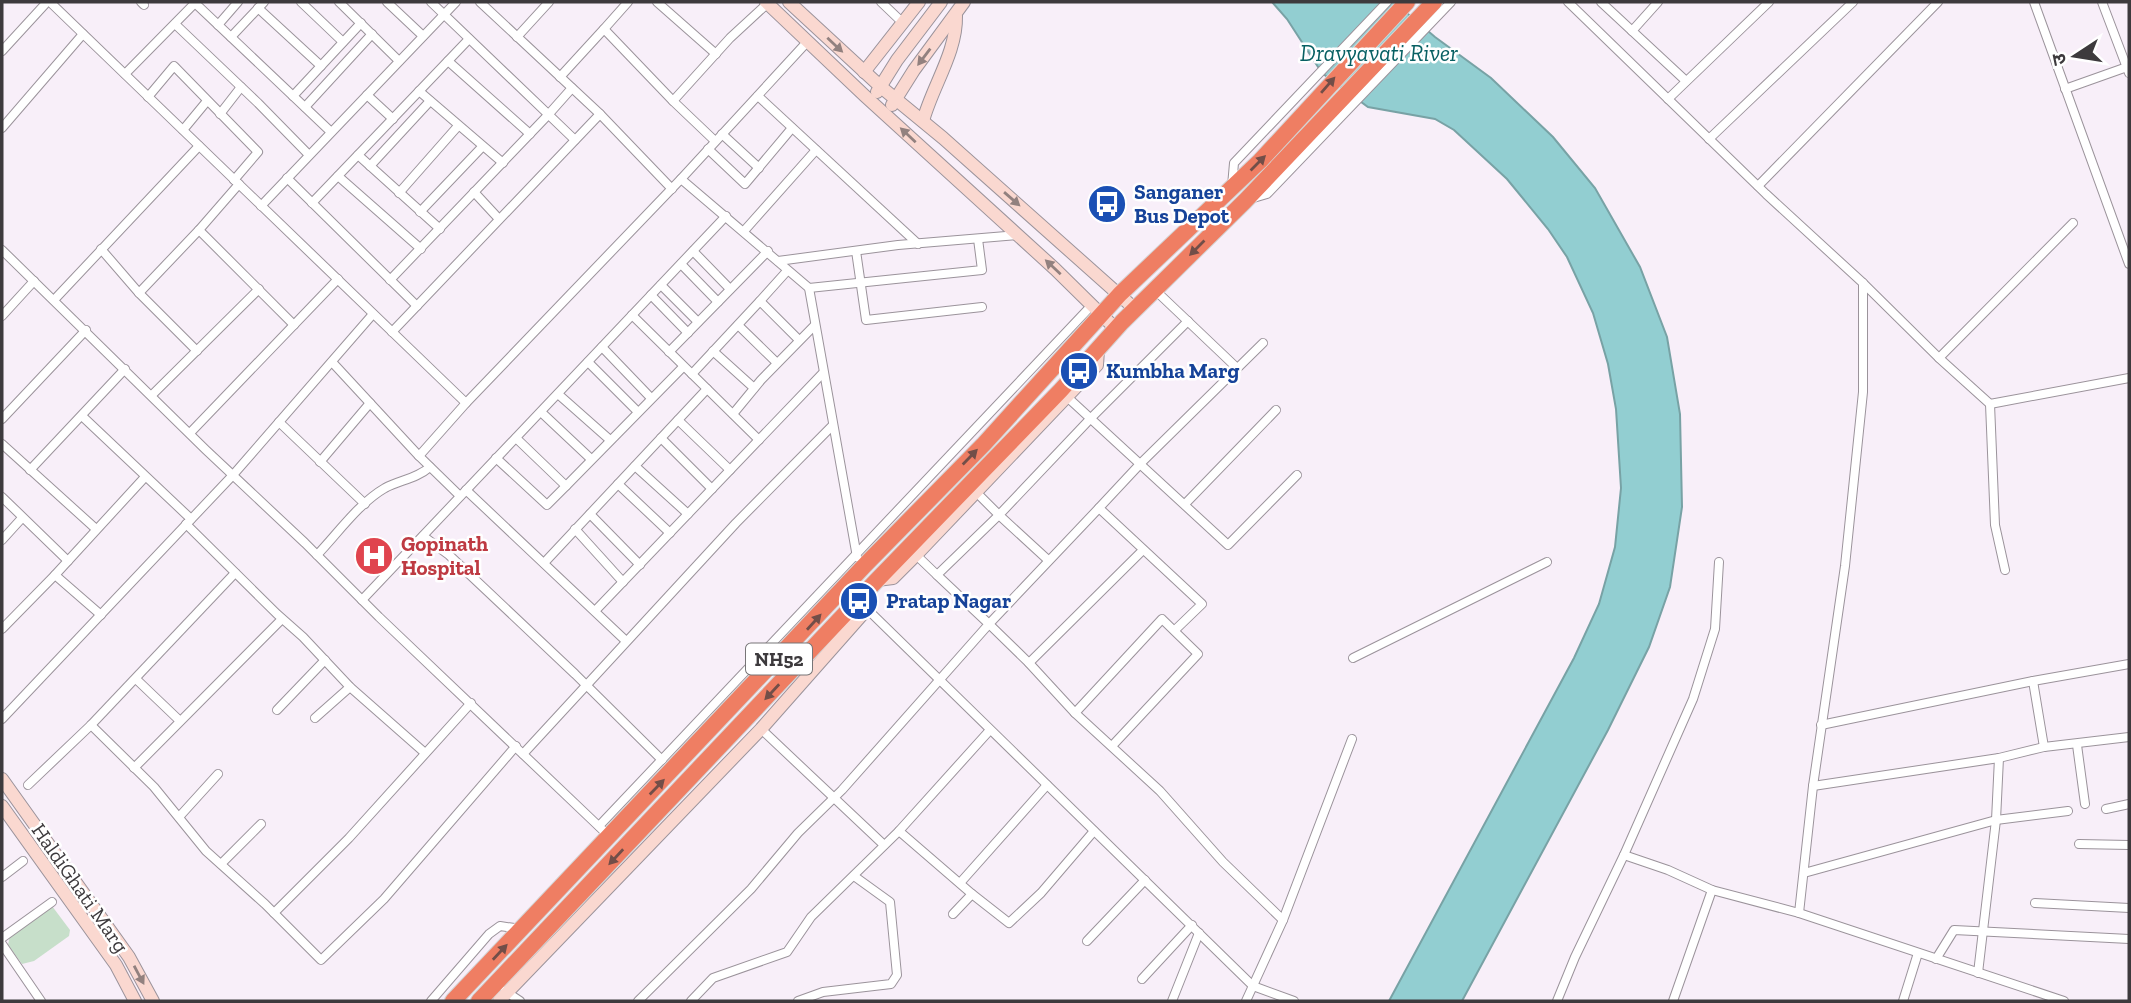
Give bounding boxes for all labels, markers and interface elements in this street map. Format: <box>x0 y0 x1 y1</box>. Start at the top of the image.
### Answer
north arrow <box>2040 21 2110 91</box>
one-way arrow <box>826 36 843 52</box>
water label: Dravyavati River <box>1300 39 1458 67</box>
one-way arrow <box>918 48 932 66</box>
text: उ <box>2046 51 2071 67</box>
one-way arrow <box>1320 76 1336 94</box>
one-way arrow <box>900 126 917 143</box>
one-way arrow <box>1249 155 1266 171</box>
place label: Sanganer Bus Depot <box>1134 179 1230 228</box>
bus stop icon: Sanganer Bus Depot <box>1086 183 1128 225</box>
one-way arrow <box>1003 191 1021 207</box>
one-way arrow <box>1190 239 1206 256</box>
one-way arrow <box>1044 259 1062 275</box>
bus stop icon: Kumbha Marg <box>1058 350 1100 392</box>
place label: Kumbha Marg <box>1106 358 1239 383</box>
one-way arrow <box>962 449 979 466</box>
place label: Gopinath Hospital <box>401 531 488 580</box>
hospital icon: Gopinath Hospital <box>353 535 395 577</box>
bus stop icon: Pratap Nagar <box>838 580 880 622</box>
place label: Pratap Nagar <box>886 588 1011 613</box>
one-way arrow <box>805 614 821 631</box>
road number: NH52 <box>746 644 812 674</box>
one-way arrow <box>765 683 781 700</box>
one-way arrow <box>649 778 665 796</box>
street label: HaldiGhati Marg <box>27 818 135 958</box>
one-way arrow <box>608 849 625 866</box>
one-way arrow <box>491 943 508 960</box>
one-way arrow <box>133 965 145 985</box>

